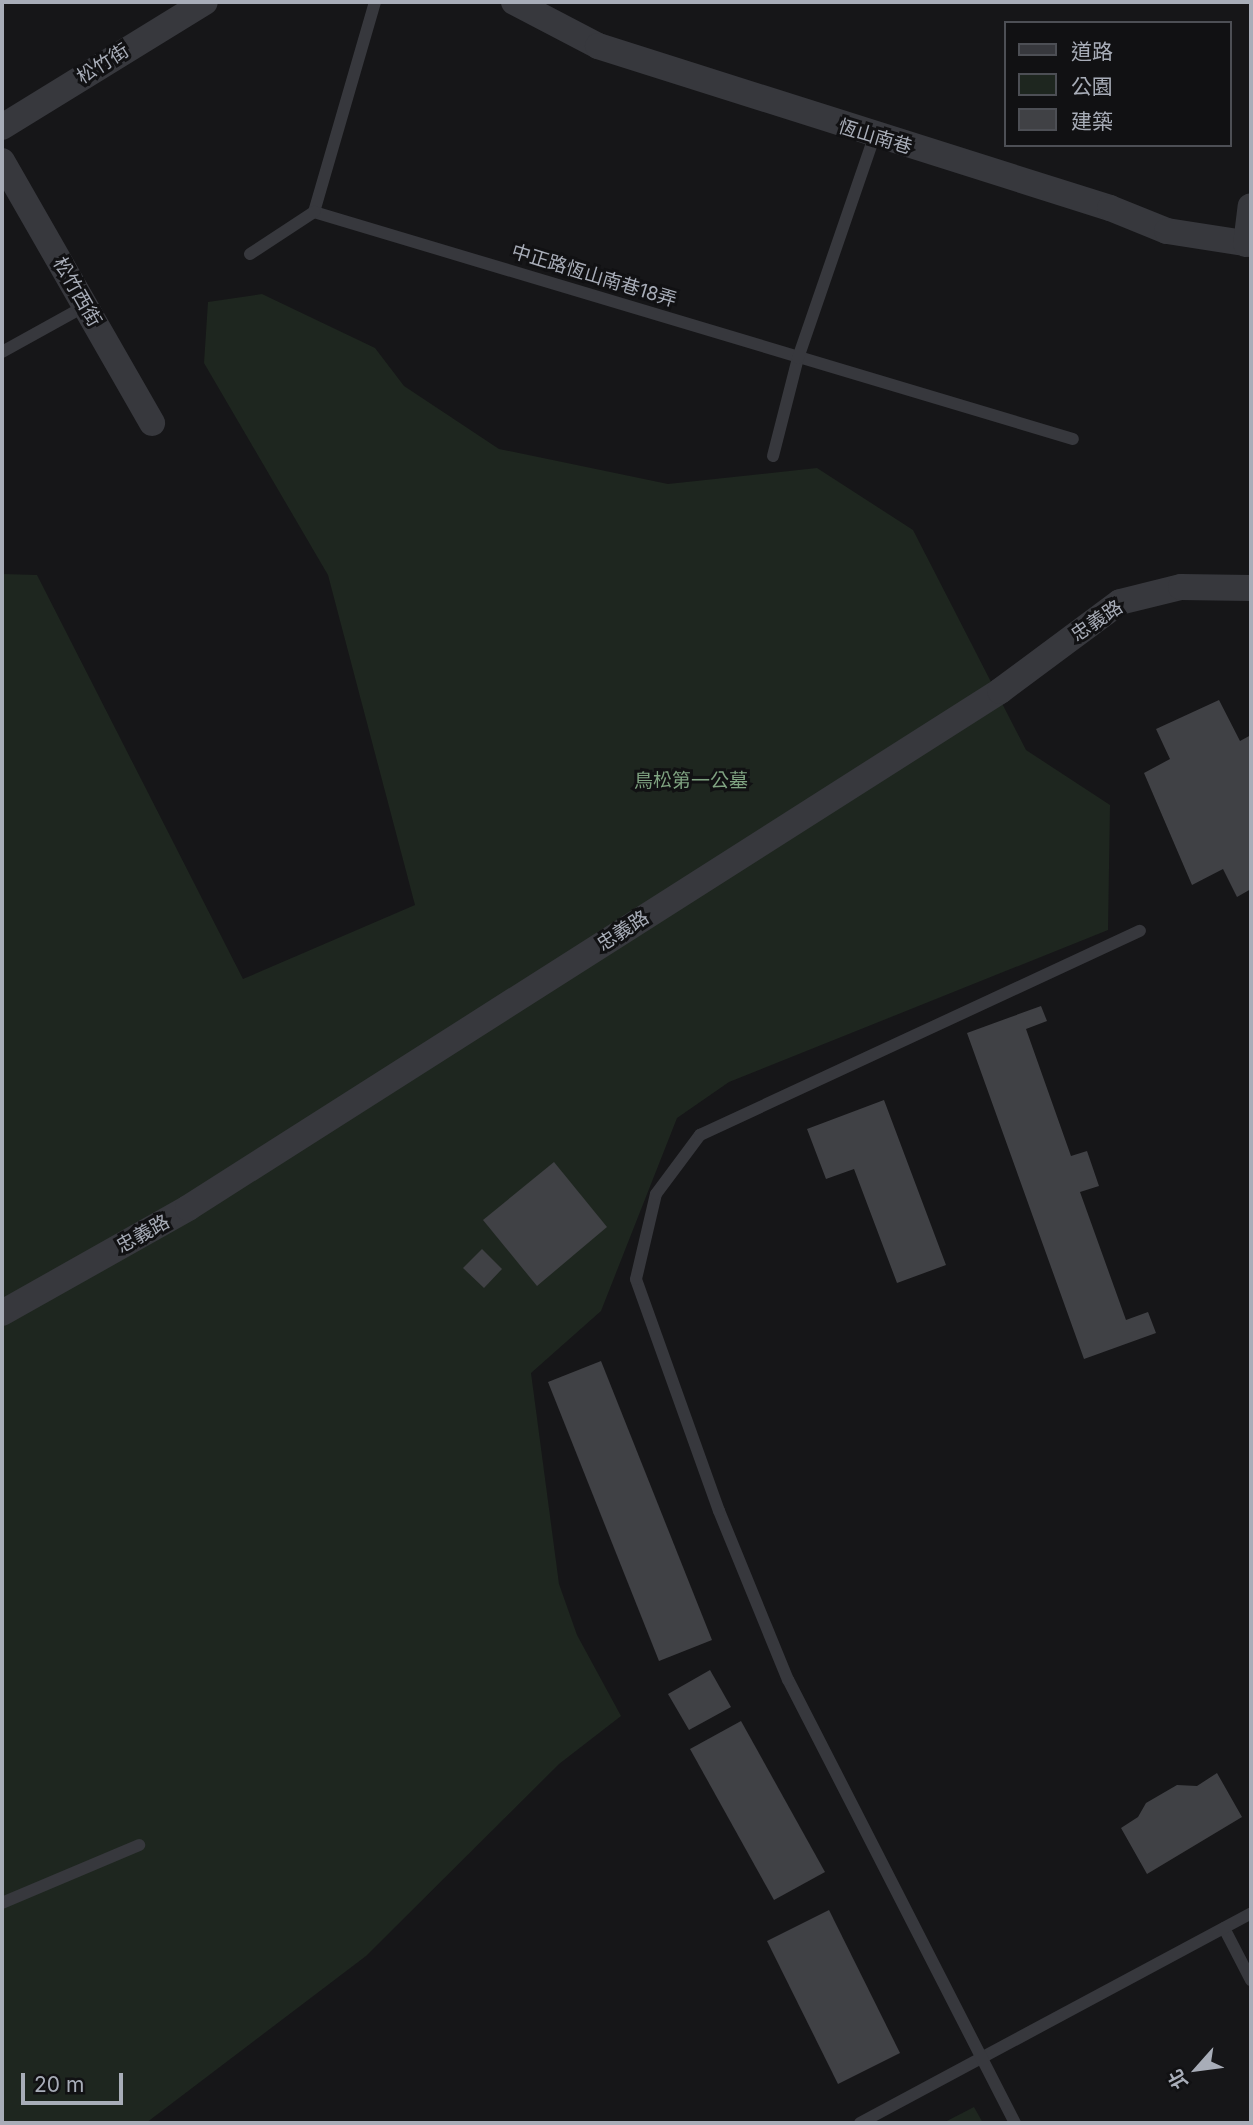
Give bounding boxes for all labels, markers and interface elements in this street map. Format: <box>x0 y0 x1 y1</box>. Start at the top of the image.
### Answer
legend <box>1004 21 1232 147</box>
street label: 松竹街 <box>73 39 133 89</box>
text: 道路 <box>1071 39 1113 64</box>
text: 公園 <box>1071 74 1113 99</box>
text: 建築 <box>1071 109 1113 134</box>
street label: 恆山南巷 <box>835 115 915 159</box>
street label: 中正路恆山南巷18弄 <box>509 240 679 312</box>
street label: 松竹西街 <box>48 253 106 331</box>
street label: 忠義路 <box>1067 596 1127 646</box>
park label: 鳥松第一公墓 <box>634 770 748 792</box>
street label: 忠義路 <box>593 906 653 956</box>
street label: 忠義路 <box>113 1210 173 1258</box>
north arrow <box>1162 2034 1232 2104</box>
scale bar <box>24 2058 126 2102</box>
text: 北 <box>1163 2065 1193 2093</box>
text: 20 m <box>34 2072 84 2097</box>

